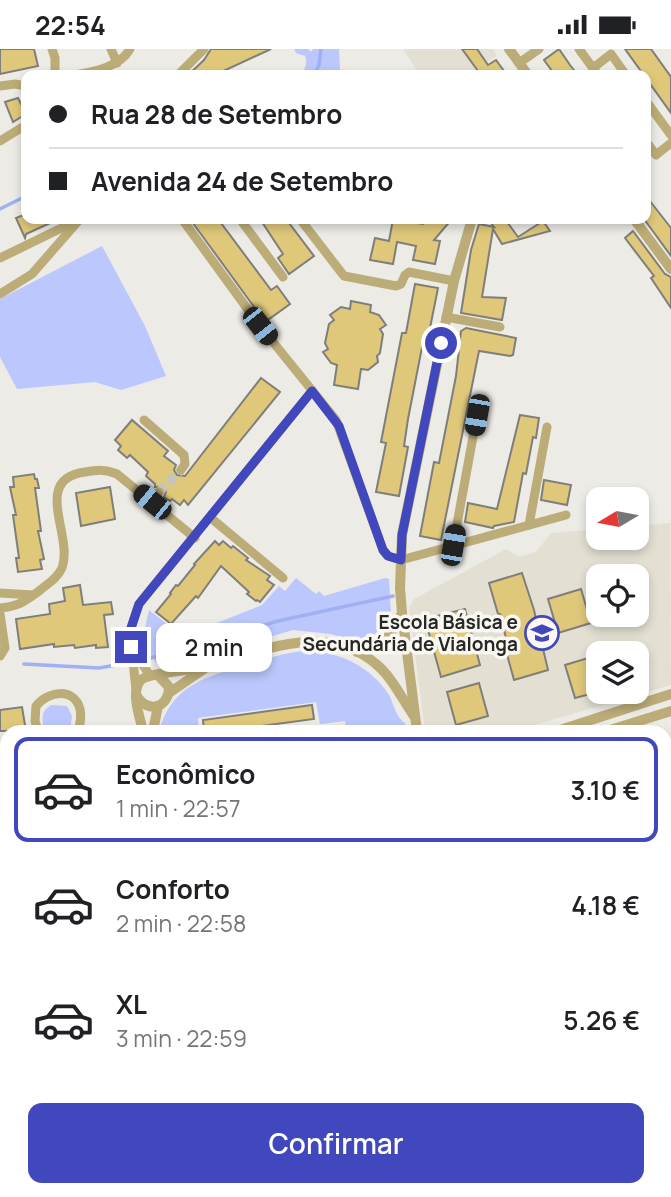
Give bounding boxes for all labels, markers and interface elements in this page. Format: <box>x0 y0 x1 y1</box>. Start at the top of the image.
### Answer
text: 22:54 <box>35 7 106 43</box>
text: Rua 28 de Setembro <box>91 96 342 132</box>
text: Avenida 24 de Setembro <box>91 163 393 199</box>
car <box>239 303 282 349</box>
route start <box>425 327 457 359</box>
car <box>464 392 491 438</box>
car <box>130 481 175 523</box>
north arrow <box>586 487 649 549</box>
map controls <box>586 487 649 704</box>
car <box>440 522 467 568</box>
button: locate <box>586 564 649 627</box>
place label: Escola Básica e Secundária de Vialonga <box>303 609 518 657</box>
school or university icon: Escola Básica e Secundária de Vialonga <box>523 614 561 652</box>
callout: 2 min <box>156 623 271 671</box>
route end <box>115 631 147 663</box>
text: 2 min <box>185 631 243 663</box>
button: layers <box>586 641 649 704</box>
text: Econômico <box>116 756 255 792</box>
icon: car <box>32 758 95 821</box>
text: 3.10 € <box>570 772 640 808</box>
text: 1 min · 22:57 <box>116 792 240 824</box>
text: Conforto <box>116 871 230 907</box>
icon: car <box>32 873 95 936</box>
text: 4.18 € <box>571 887 640 923</box>
text: 2 min · 22:58 <box>116 907 246 939</box>
text: XL <box>116 986 147 1022</box>
icon: car <box>32 988 95 1051</box>
text: 5.26 € <box>563 1002 640 1038</box>
text: 3 min · 22:59 <box>116 1022 247 1054</box>
button: Confirmar <box>28 1103 644 1183</box>

